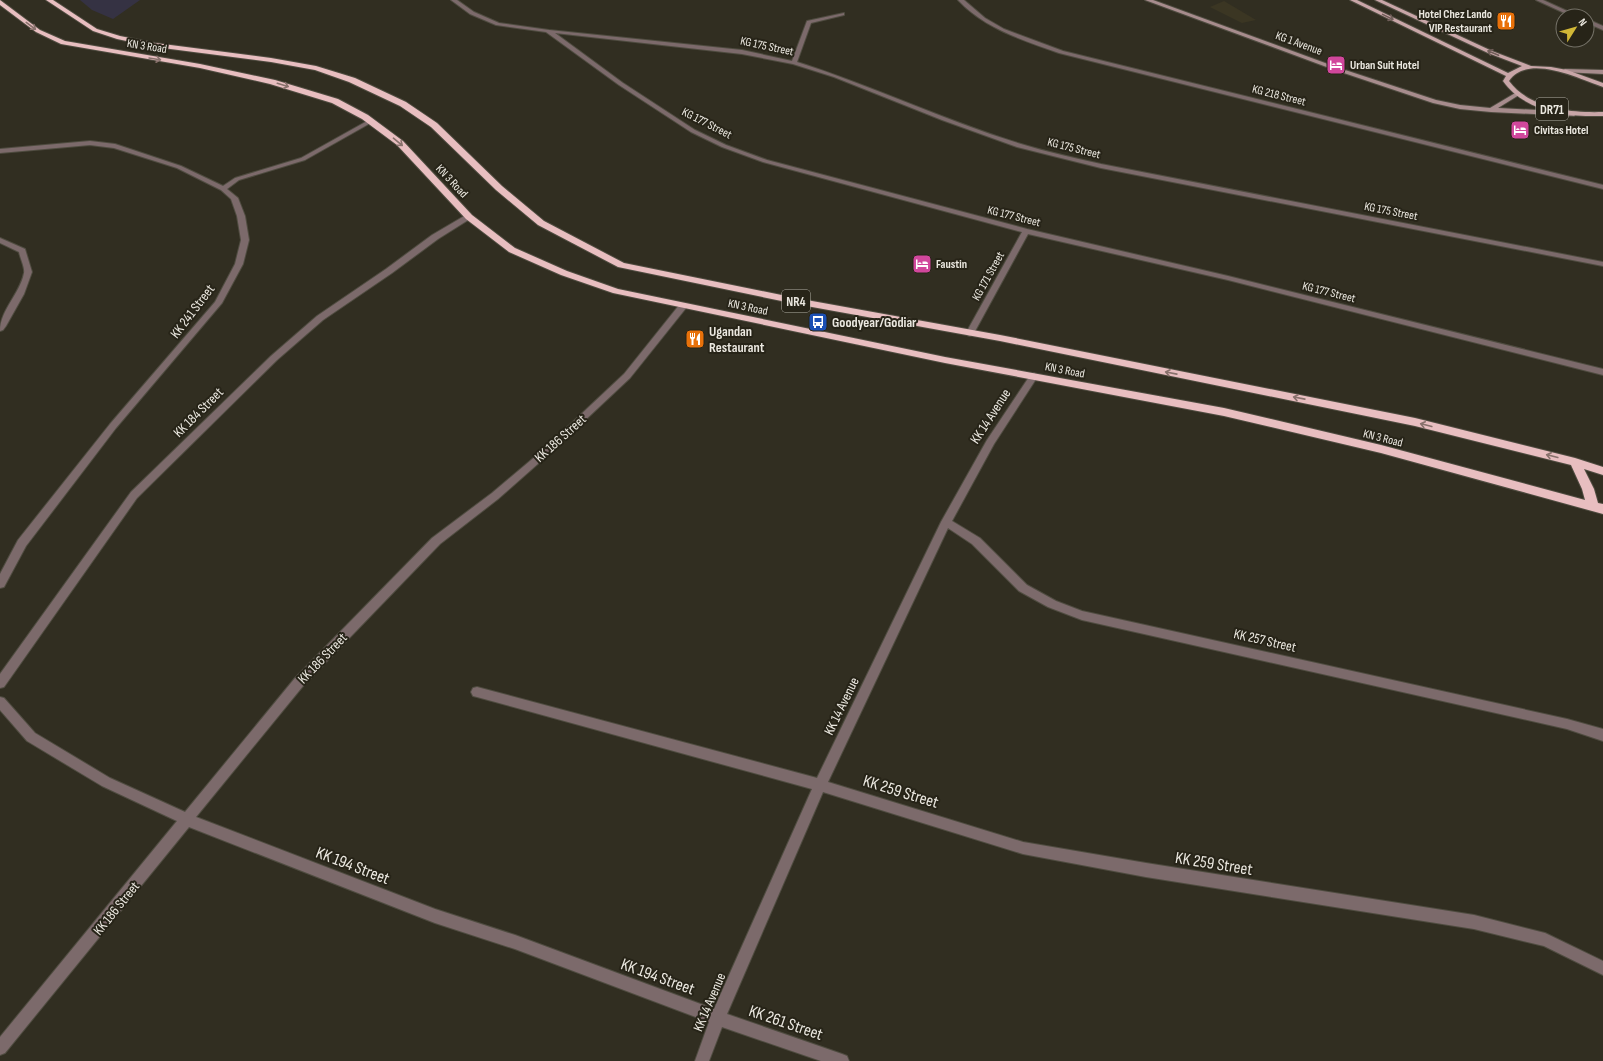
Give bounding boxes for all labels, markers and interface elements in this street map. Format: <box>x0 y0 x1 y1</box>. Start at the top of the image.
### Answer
place label: Hotel Chez Lando VIP Restaurant <box>1418 7 1492 36</box>
north arrow <box>1555 8 1595 48</box>
restaurant icon: Hotel Chez Lando VIP Restaurant <box>1495 10 1517 32</box>
one-way arrow <box>1382 14 1394 21</box>
text: N <box>1576 16 1590 29</box>
one-way arrow <box>26 22 37 30</box>
street label: KG 1 Avenue <box>1273 28 1324 59</box>
street label: KG 175 Street <box>739 34 795 60</box>
street label: KN 3 Road <box>126 36 168 57</box>
one-way arrow <box>1487 48 1499 56</box>
hotel icon: Urban Suit Hotel <box>1325 54 1347 76</box>
one-way arrow <box>149 55 162 63</box>
place label: Urban Suit Hotel <box>1350 58 1419 73</box>
one-way arrow <box>276 82 289 89</box>
street label: KG 218 Street <box>1250 82 1308 109</box>
road number: DR71 <box>1536 98 1568 120</box>
street label: KG 177 Street <box>679 104 735 143</box>
hotel icon: Civitas Hotel <box>1509 119 1531 141</box>
place label: Civitas Hotel <box>1534 123 1588 138</box>
street label: KG 175 Street <box>1046 135 1102 162</box>
one-way arrow <box>393 137 403 146</box>
street label: KN 3 Road <box>432 161 471 201</box>
street label: KG 175 Street <box>1363 199 1419 224</box>
street label: KG 177 Street <box>986 203 1042 230</box>
street label: KG 171 Street <box>969 249 1008 303</box>
hotel icon: Faustin <box>911 253 933 275</box>
place label: Faustin <box>936 257 967 272</box>
street label: KG 177 Street <box>1301 279 1357 306</box>
street label: KK 241 Street <box>167 281 218 342</box>
road number: NR4 <box>782 290 810 312</box>
street label: KN 3 Road <box>727 296 769 319</box>
bus stop icon: Goodyear/Godiar <box>807 311 829 333</box>
place label: Goodyear/Godiar <box>832 314 917 331</box>
place label: Ugandan Restaurant <box>709 323 765 356</box>
restaurant icon: Ugandan Restaurant <box>684 328 706 350</box>
street label: KN 3 Road <box>1044 359 1086 382</box>
one-way arrow <box>1165 368 1178 376</box>
street label: KK 184 Street <box>170 384 227 441</box>
street label: KK 14 Avenue <box>966 386 1014 447</box>
one-way arrow <box>1293 394 1306 402</box>
street label: KK 186 Street <box>531 411 590 466</box>
one-way arrow <box>1420 420 1433 428</box>
street label: KN 3 Road <box>1361 426 1404 451</box>
one-way arrow <box>1546 452 1559 460</box>
street label: KK 257 Street <box>1232 625 1298 656</box>
street label: KK 186 Street <box>294 629 351 687</box>
street label: KK 14 Avenue <box>820 675 863 738</box>
street label: KK 259 Street <box>860 771 941 813</box>
street label: KK 194 Street <box>313 843 392 889</box>
street label: KK 259 Street <box>1174 848 1254 880</box>
street label: KK 186 Street <box>90 878 143 938</box>
street label: KK 194 Street <box>618 954 697 1000</box>
street label: KK 14 Avenue <box>690 970 729 1034</box>
street label: KK 261 Street <box>746 1001 825 1045</box>

